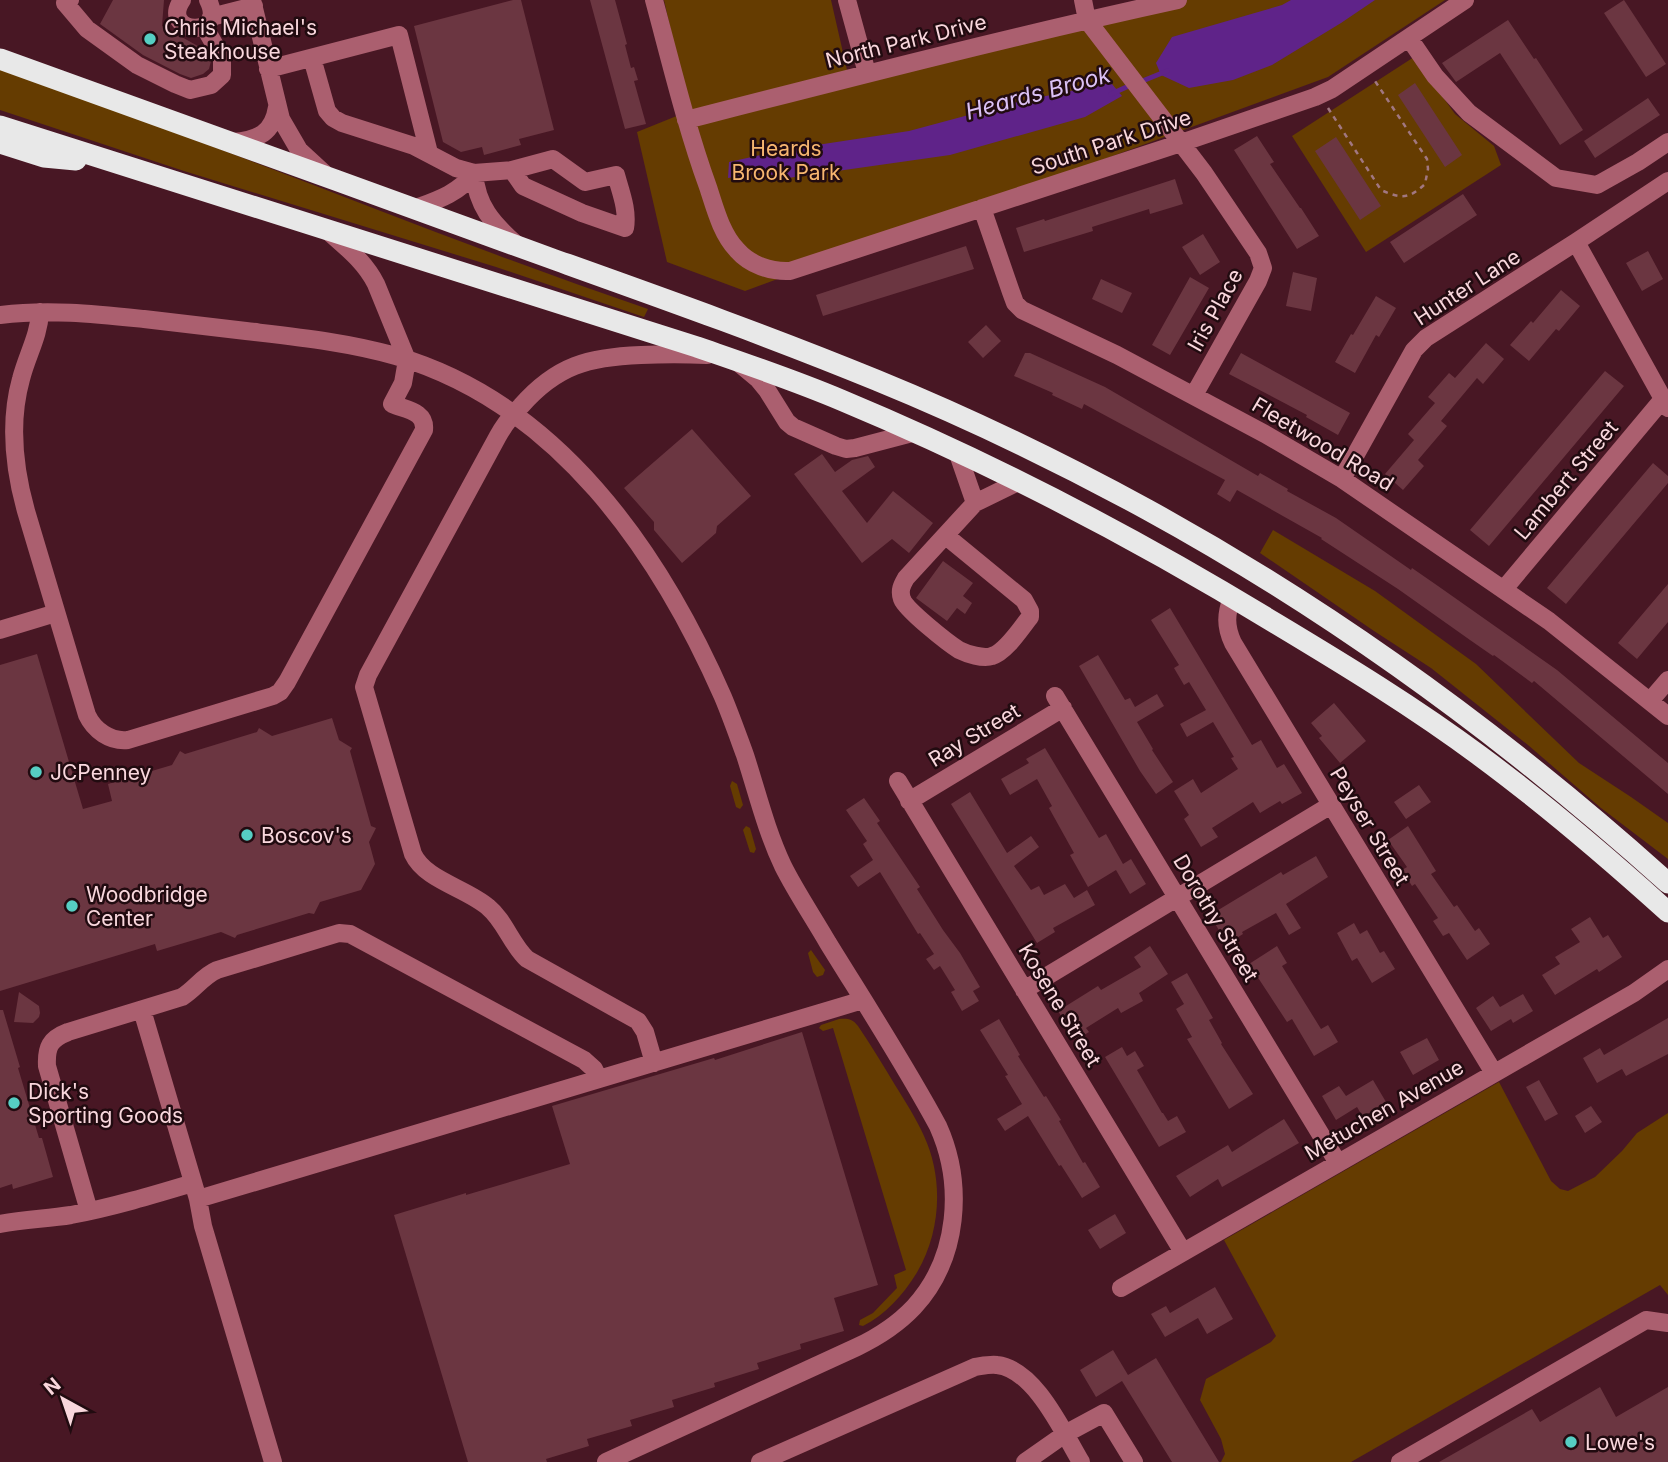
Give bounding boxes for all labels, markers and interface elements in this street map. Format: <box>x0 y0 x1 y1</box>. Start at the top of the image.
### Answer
street label: North Park Drive <box>823 9 989 73</box>
place label: Chris Michael's Steakhouse <box>164 15 317 64</box>
marker: Chris Michael's Steakhouse <box>142 31 158 47</box>
water label: Heards Brook <box>962 60 1114 126</box>
street label: South Park Drive <box>1028 104 1194 180</box>
park label: Heards Brook Park <box>732 136 841 185</box>
street label: Hunter Lane <box>1409 243 1525 331</box>
street label: Iris Place <box>1182 264 1248 356</box>
street label: Fleetwood Road <box>1248 392 1398 496</box>
street label: Lambert Street <box>1509 415 1623 545</box>
street label: Ray Street <box>924 698 1024 772</box>
place label: JCPenney <box>50 760 152 785</box>
street label: Peyser Street <box>1325 762 1415 890</box>
marker: JCPenney <box>28 764 44 780</box>
place label: Boscov's <box>261 823 352 848</box>
marker: Boscov's <box>239 827 255 843</box>
street label: Dorothy Street <box>1168 850 1264 986</box>
place label: Woodbridge Center <box>86 882 208 931</box>
marker: Woodbridge Center <box>64 898 80 914</box>
street label: Kosene Street <box>1013 939 1107 1071</box>
street label: Metuchen Avenue <box>1300 1054 1468 1166</box>
place label: Dick's Sporting Goods <box>28 1079 183 1128</box>
marker: Dick's Sporting Goods <box>6 1095 22 1111</box>
north arrow <box>28 1364 98 1434</box>
text: N <box>39 1373 65 1400</box>
place label: Lowe's <box>1585 1430 1655 1455</box>
marker: Lowe's <box>1563 1434 1579 1450</box>

